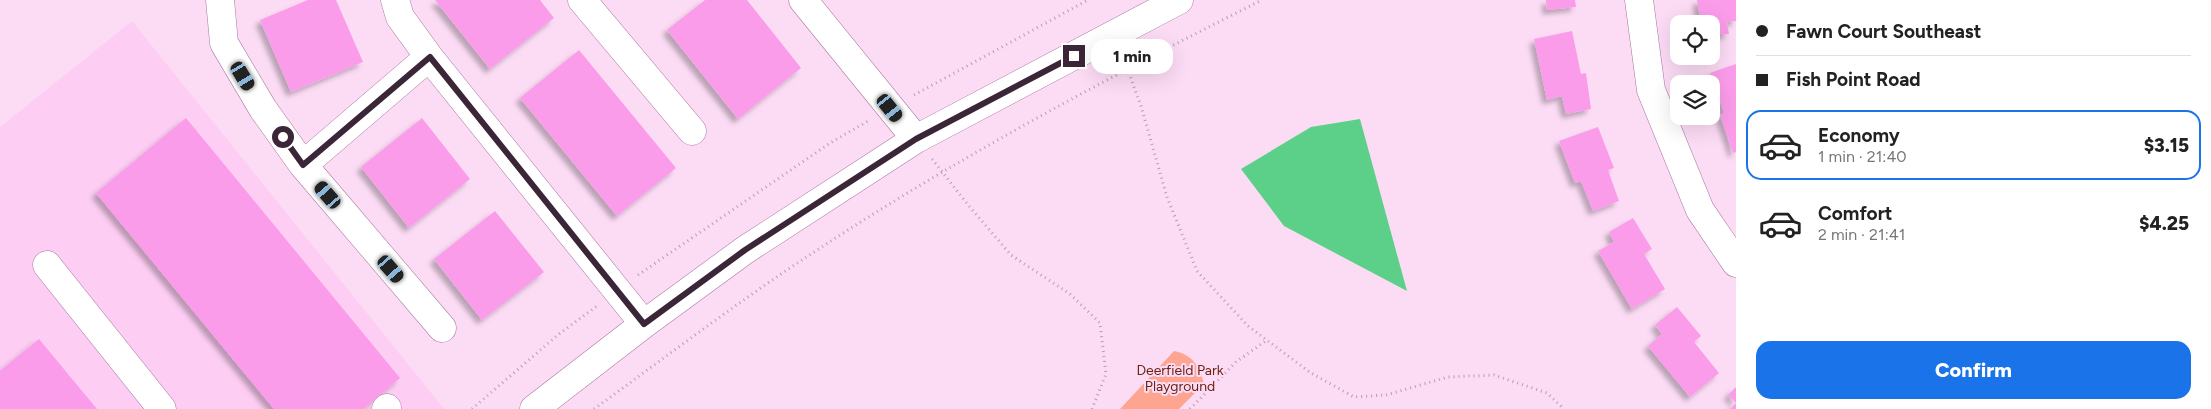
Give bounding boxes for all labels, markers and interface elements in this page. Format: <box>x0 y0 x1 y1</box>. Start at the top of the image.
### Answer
map controls <box>1670 15 1720 125</box>
button: locate <box>1670 15 1720 65</box>
text: Fawn Court Southeast <box>1786 20 1981 43</box>
callout: 1 min <box>1092 38 1174 74</box>
route end <box>1063 45 1085 67</box>
text: 1 min <box>1113 47 1151 66</box>
car <box>228 59 257 93</box>
text: Fish Point Road <box>1786 68 1921 91</box>
button: layers <box>1670 75 1720 125</box>
car <box>874 92 905 124</box>
icon: car <box>1758 123 1803 168</box>
text: Economy <box>1818 124 1900 147</box>
route start <box>272 126 294 148</box>
text: $3.15 <box>2144 134 2189 157</box>
text: 1 min · 21:40 <box>1818 147 1907 166</box>
car <box>312 179 343 211</box>
icon: car <box>1758 201 1803 246</box>
text: Comfort <box>1818 202 1893 225</box>
text: $4.25 <box>2139 212 2189 235</box>
text: 2 min · 21:41 <box>1818 225 1905 244</box>
car <box>375 253 406 285</box>
button: Confirm <box>1756 341 2191 399</box>
park label: Deerfield Park Playground <box>1136 362 1224 395</box>

